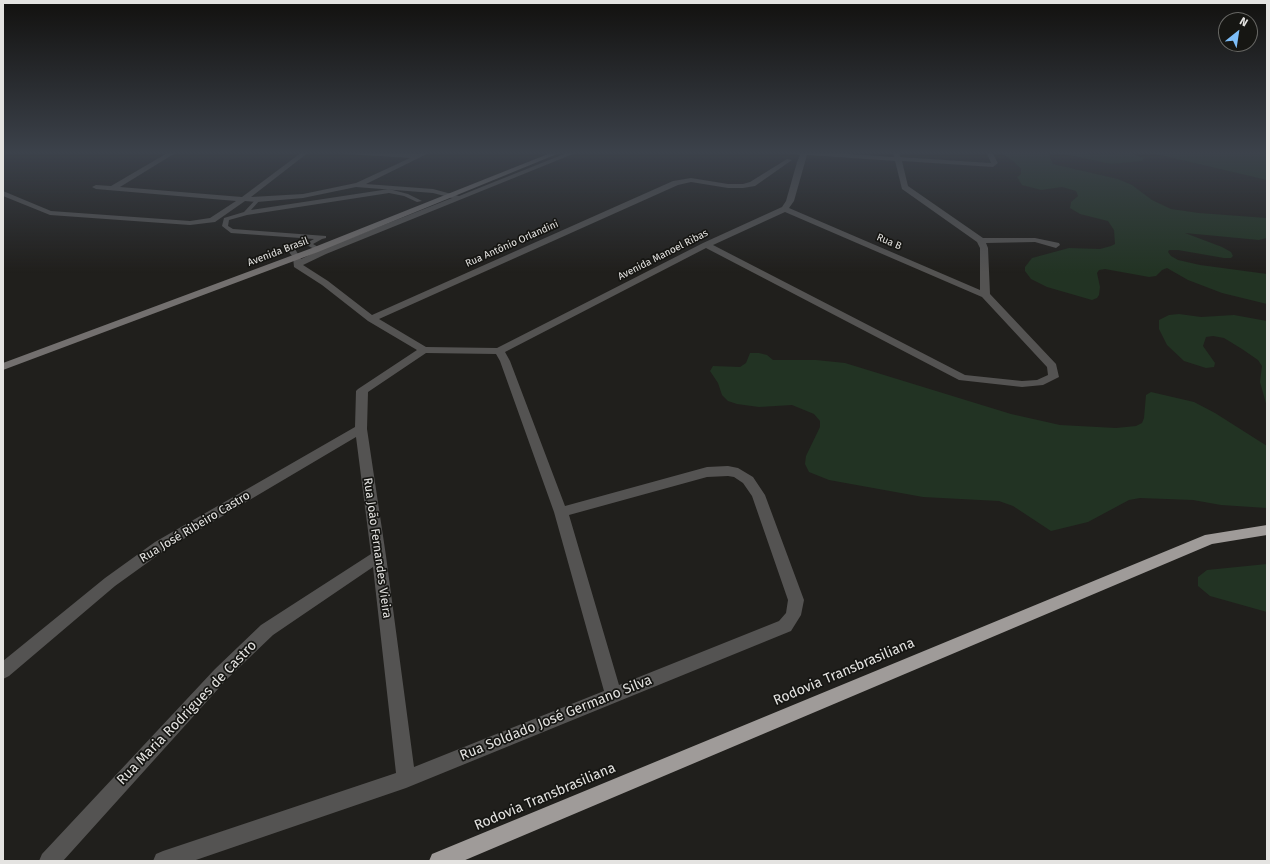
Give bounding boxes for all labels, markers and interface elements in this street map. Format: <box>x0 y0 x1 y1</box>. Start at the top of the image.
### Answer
north arrow <box>1218 12 1258 52</box>
text: N <box>1237 15 1250 29</box>
street label: Rua Antônio Orlandini <box>464 218 560 270</box>
street label: Avenida Manoel Ribas <box>616 227 710 283</box>
street label: Rua B <box>875 231 903 253</box>
street label: Avenida Brasil <box>246 235 310 269</box>
street label: Rua João Fernandes Vieira <box>360 477 394 619</box>
street label: Rua José Ribeiro Castro <box>137 488 253 566</box>
street label: Rodovia Transbrasiliana <box>771 635 917 709</box>
street label: Rua Maria Rodrigues de Castro <box>114 637 260 789</box>
street label: Rua Soldado José Germano Silva <box>457 672 655 764</box>
street label: Rodovia Transbrasiliana <box>472 760 618 834</box>

